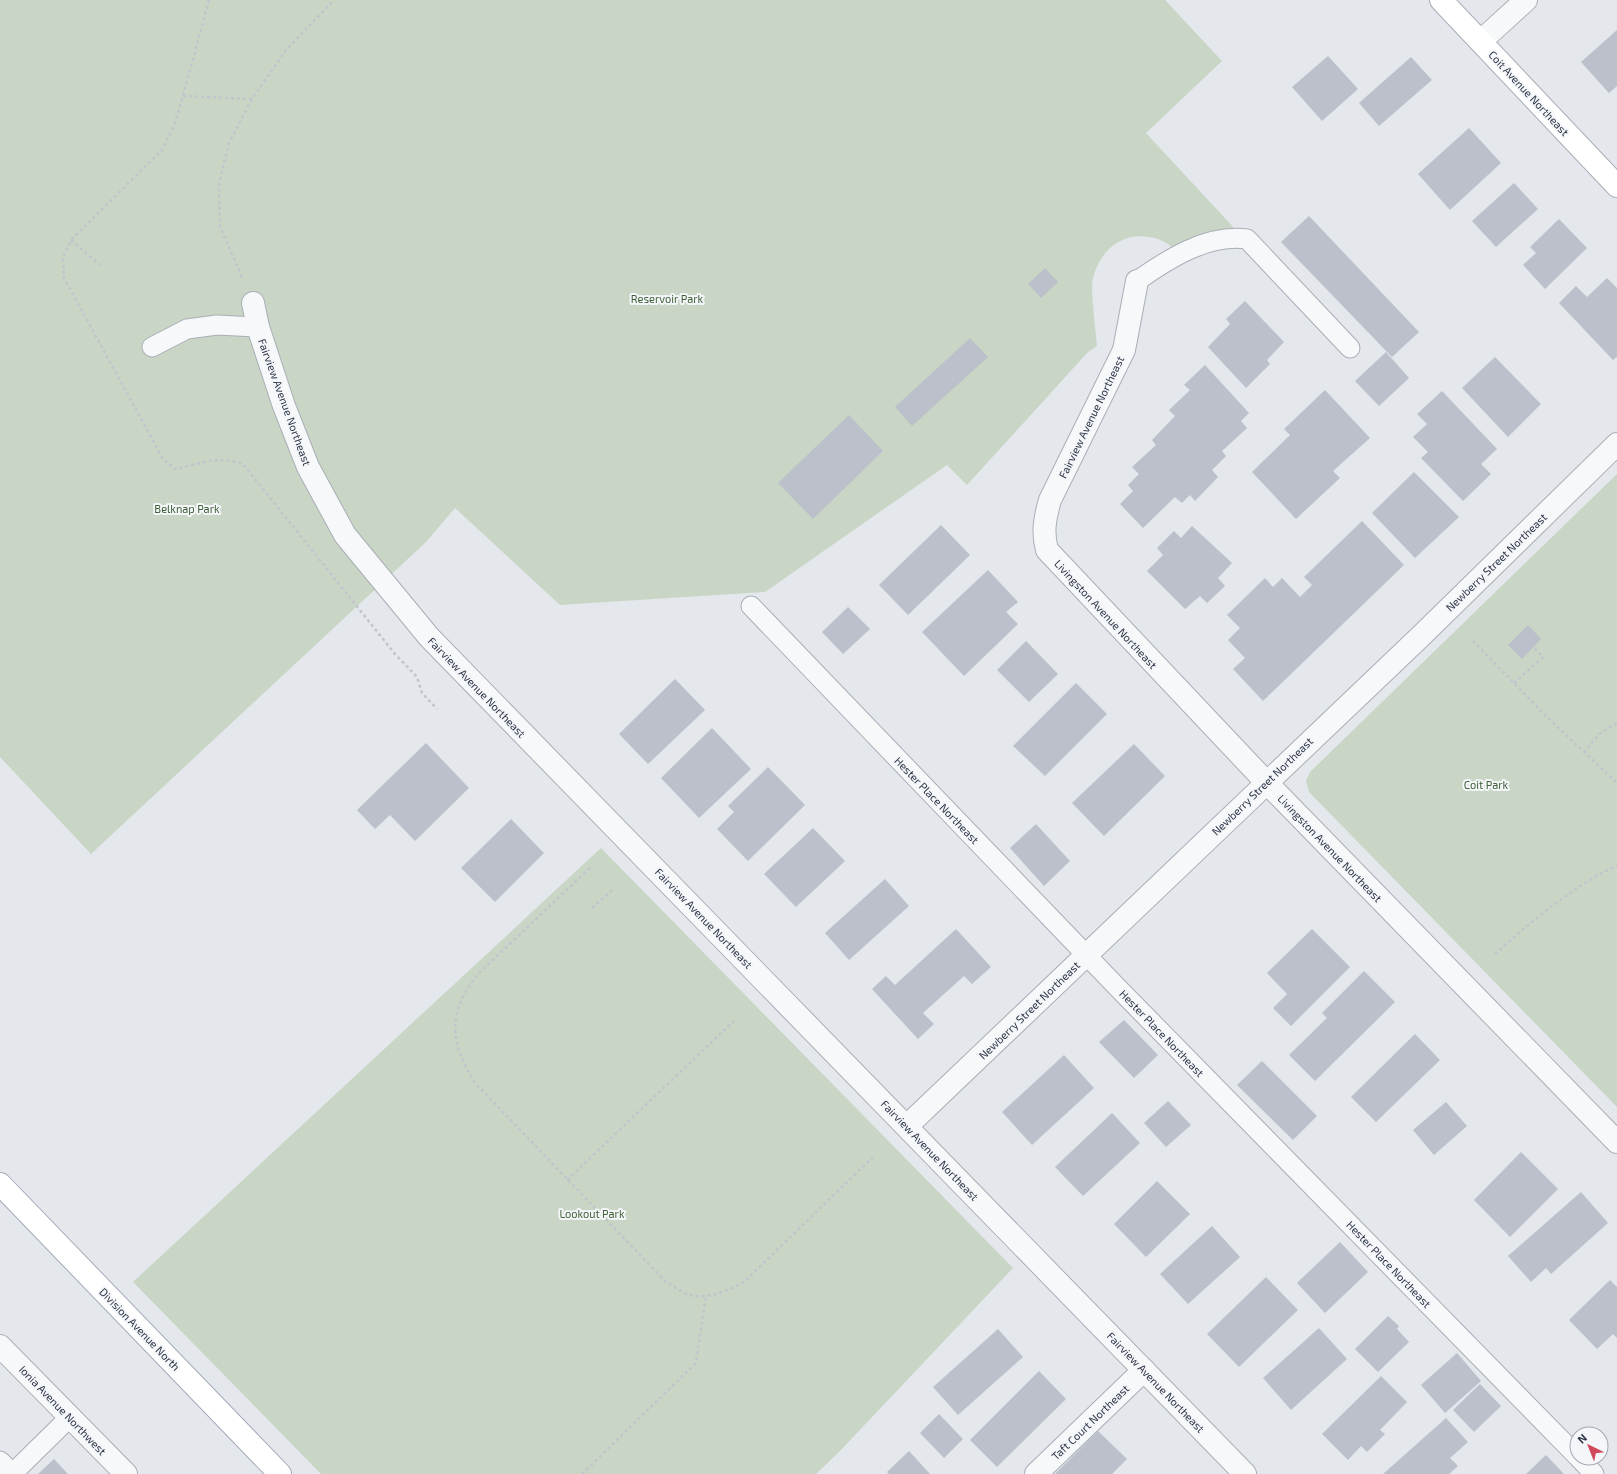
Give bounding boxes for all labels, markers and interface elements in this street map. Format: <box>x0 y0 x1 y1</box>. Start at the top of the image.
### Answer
street label: Coit Avenue Northeast <box>1486 48 1572 138</box>
park label: Reservoir Park <box>631 292 704 305</box>
street label: Fairview Avenue Northeast <box>256 337 314 467</box>
street label: Fairview Avenue Northeast <box>1056 354 1126 480</box>
park label: Belknap Park <box>154 502 220 515</box>
street label: Newberry Street Northeast <box>1443 510 1549 614</box>
street label: Livingston Avenue Northeast <box>1052 557 1160 671</box>
street label: Fairview Avenue Northeast <box>426 634 528 740</box>
street label: Newberry Street Northeast <box>1209 734 1315 838</box>
street label: Hester Place Northeast <box>892 754 982 846</box>
park label: Coit Park <box>1464 778 1509 791</box>
street label: Livingston Avenue Northeast <box>1275 792 1385 904</box>
street label: Fairview Avenue Northeast <box>653 865 755 971</box>
street label: Newberry Street Northeast <box>976 958 1082 1062</box>
street label: Hester Place Northeast <box>1117 987 1207 1079</box>
street label: Fairview Avenue Northeast <box>879 1097 981 1203</box>
park label: Lookout Park <box>559 1207 625 1220</box>
street label: Hester Place Northeast <box>1344 1218 1434 1310</box>
street label: Division Avenue North <box>97 1285 183 1373</box>
street label: Fairview Avenue Northeast <box>1105 1329 1207 1435</box>
street label: Ionia Avenue Northwest <box>17 1362 109 1458</box>
street label: Taft Court Northeast <box>1049 1382 1131 1462</box>
north arrow <box>1569 1426 1609 1466</box>
text: N <box>1574 1431 1589 1446</box>

